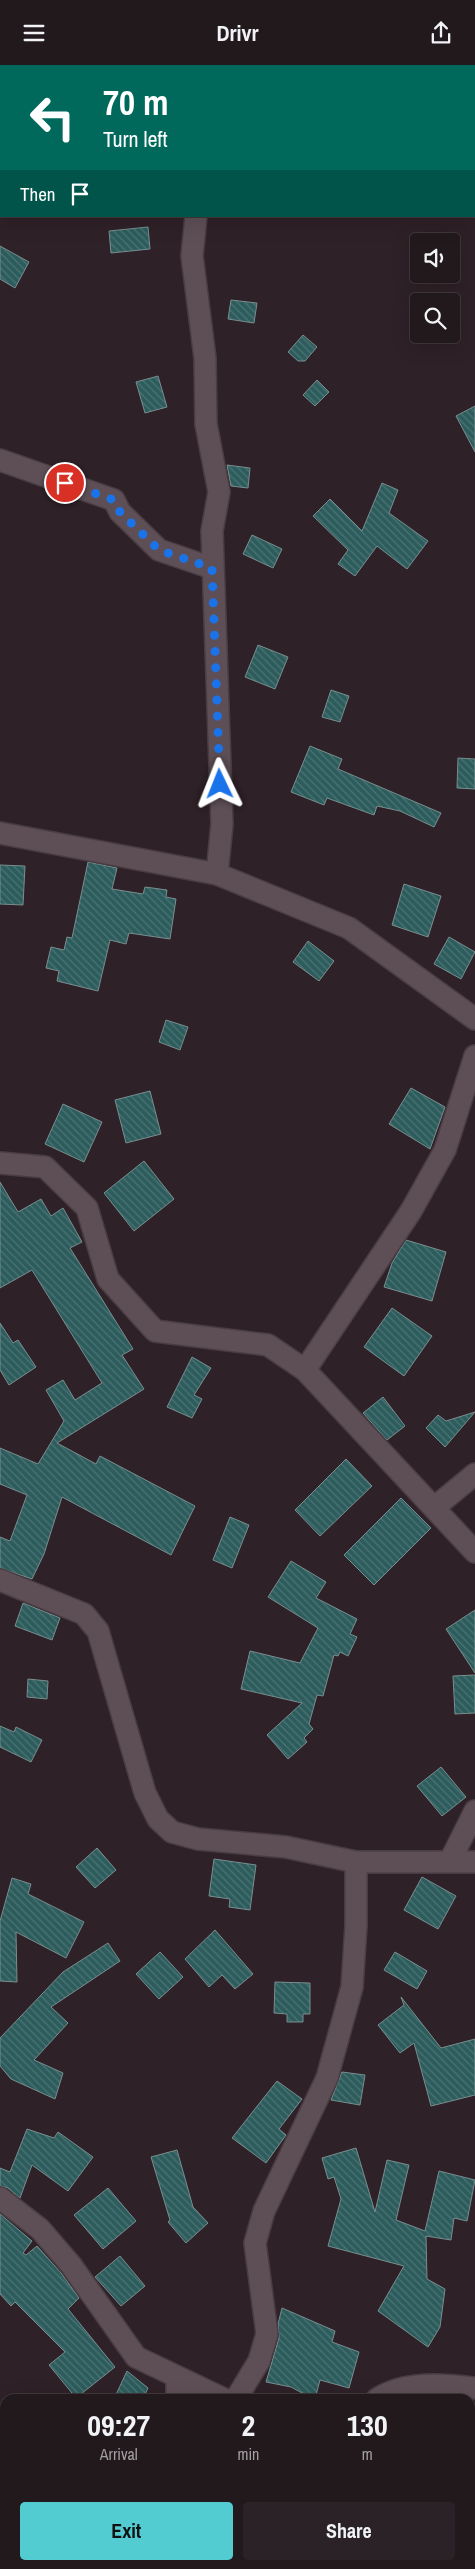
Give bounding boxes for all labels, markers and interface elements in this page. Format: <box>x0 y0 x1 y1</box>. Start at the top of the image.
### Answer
text: Drivr <box>216 18 259 48</box>
icon: menu <box>20 19 48 47</box>
icon: share <box>427 19 455 47</box>
text: 70 m <box>103 79 168 126</box>
icon: left <box>20 85 85 150</box>
text: Turn left <box>103 124 168 154</box>
icon: arrive <box>66 180 94 208</box>
text: Then <box>20 181 56 207</box>
map controls <box>410 233 460 343</box>
button: sound <box>410 233 460 283</box>
button: search <box>410 293 460 343</box>
pin <box>44 462 86 504</box>
icon: arrive <box>51 469 79 497</box>
position arrow <box>193 757 245 809</box>
text: 09:27 <box>87 2405 150 2445</box>
text: 2 <box>242 2405 255 2445</box>
text: 130 <box>347 2405 388 2445</box>
text: Arrival <box>100 2443 138 2465</box>
text: min <box>237 2443 259 2465</box>
text: m <box>362 2443 373 2465</box>
button: Exit <box>20 2502 233 2560</box>
button: Share <box>243 2502 455 2560</box>

